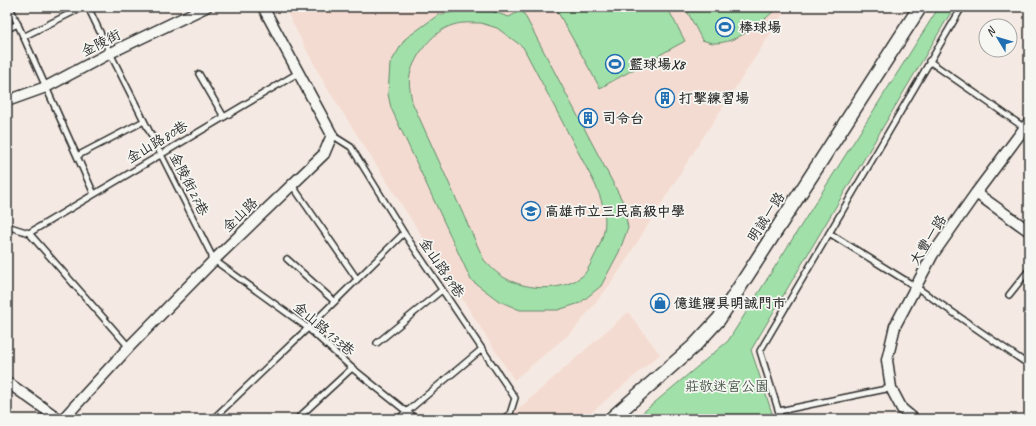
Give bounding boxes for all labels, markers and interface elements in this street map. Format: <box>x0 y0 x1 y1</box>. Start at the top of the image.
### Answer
sports icon: 棒球場 <box>714 16 736 38</box>
north arrow <box>978 18 1018 58</box>
place label: 棒球場 <box>739 19 781 36</box>
text: N <box>983 23 999 39</box>
street label: 金陵街 <box>78 26 124 60</box>
sports icon: 籃球場X8 <box>604 53 626 75</box>
place label: 籃球場X8 <box>629 56 686 73</box>
building icon: 打擊練習場 <box>654 87 676 109</box>
place label: 打擊練習場 <box>679 90 749 107</box>
building icon: 司令台 <box>577 107 599 129</box>
place label: 司令台 <box>602 110 644 127</box>
street label: 金山路80巷 <box>123 117 192 167</box>
street label: 金陵街27巷 <box>166 150 213 219</box>
street label: 明誠一路 <box>744 189 788 245</box>
street label: 金山路 <box>219 194 261 236</box>
school or university icon: 高雄市立三民高級中學 <box>520 200 542 222</box>
place label: 高雄市立三民高級中學 <box>545 203 685 220</box>
street label: 大豐一路 <box>906 212 950 268</box>
street label: 金山路89巷 <box>416 235 469 302</box>
shop icon: 億進寢具明誠門市 <box>649 292 671 314</box>
place label: 億進寢具明誠門市 <box>674 295 786 312</box>
street label: 金山路133巷 <box>290 298 359 360</box>
park label: 莊敬迷宮公園 <box>685 378 769 395</box>

